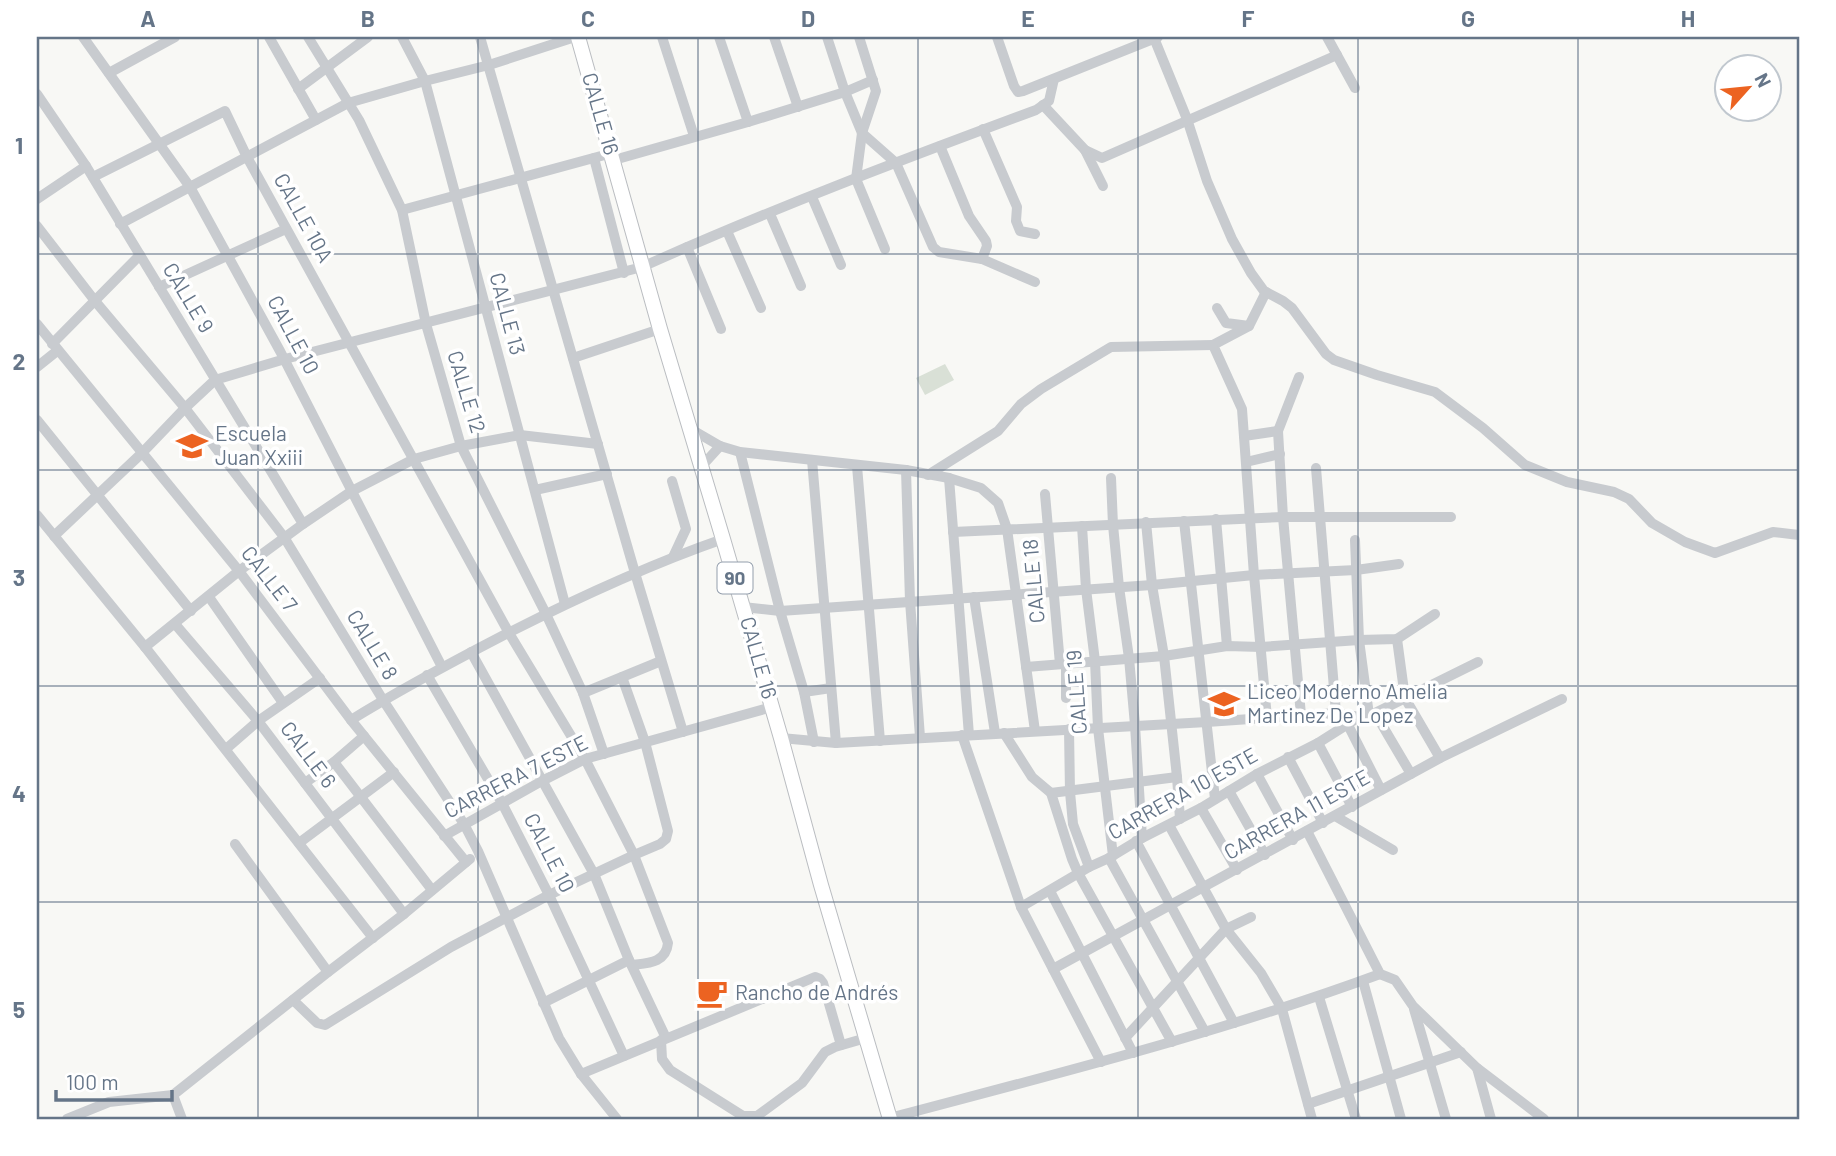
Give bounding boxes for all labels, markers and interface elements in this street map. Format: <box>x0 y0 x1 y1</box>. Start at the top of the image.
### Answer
text: A <box>140 4 156 32</box>
text: B <box>361 4 375 32</box>
text: C <box>581 4 595 32</box>
text: D <box>801 4 815 32</box>
text: E <box>1021 4 1035 32</box>
text: F <box>1242 4 1255 32</box>
text: G <box>1461 4 1475 32</box>
text: H <box>1681 4 1695 32</box>
north arrow <box>1714 52 1784 122</box>
text: N <box>1750 69 1777 91</box>
street label: CALLE 16 <box>578 70 625 158</box>
text: 1 <box>15 131 23 159</box>
street label: CALLE 10A <box>270 168 339 266</box>
street label: CALLE 9 <box>159 258 220 337</box>
street label: CALLE 13 <box>485 270 531 358</box>
street label: CALLE 10 <box>263 291 325 378</box>
text: 2 <box>13 347 25 375</box>
street label: CALLE 12 <box>443 347 492 436</box>
place label: Escuela Juan Xxiii <box>215 420 303 469</box>
school or university icon: Escuela Juan Xxiii <box>175 429 209 463</box>
street label: CALLE 18 <box>1016 538 1049 624</box>
street label: CALLE 7 <box>237 540 304 616</box>
road number: 90 <box>718 562 752 594</box>
text: 3 <box>13 563 25 591</box>
street label: CALLE 8 <box>343 605 404 684</box>
street label: CALLE 16 <box>736 614 783 702</box>
street label: CALLE 19 <box>1060 649 1091 735</box>
place label: Liceo Moderno Amelia Martinez De Lopez <box>1247 678 1448 727</box>
school or university icon: Liceo Moderno Amelia Martinez De Lopez <box>1207 687 1241 721</box>
street label: CALLE 6 <box>276 716 342 792</box>
street label: CARRERA 7 ESTE <box>439 729 591 823</box>
street label: CARRERA 10 ESTE <box>1103 741 1261 844</box>
street label: CARRERA 11 ESTE <box>1219 763 1373 864</box>
text: 4 <box>12 779 26 807</box>
street label: CALLE 10 <box>520 809 581 896</box>
cafe icon: Rancho de Andrés <box>695 976 729 1010</box>
place label: Rancho de Andrés <box>735 979 898 1004</box>
text: 5 <box>13 995 25 1023</box>
scale bar <box>56 1058 172 1102</box>
text: 100 m <box>66 1069 119 1094</box>

